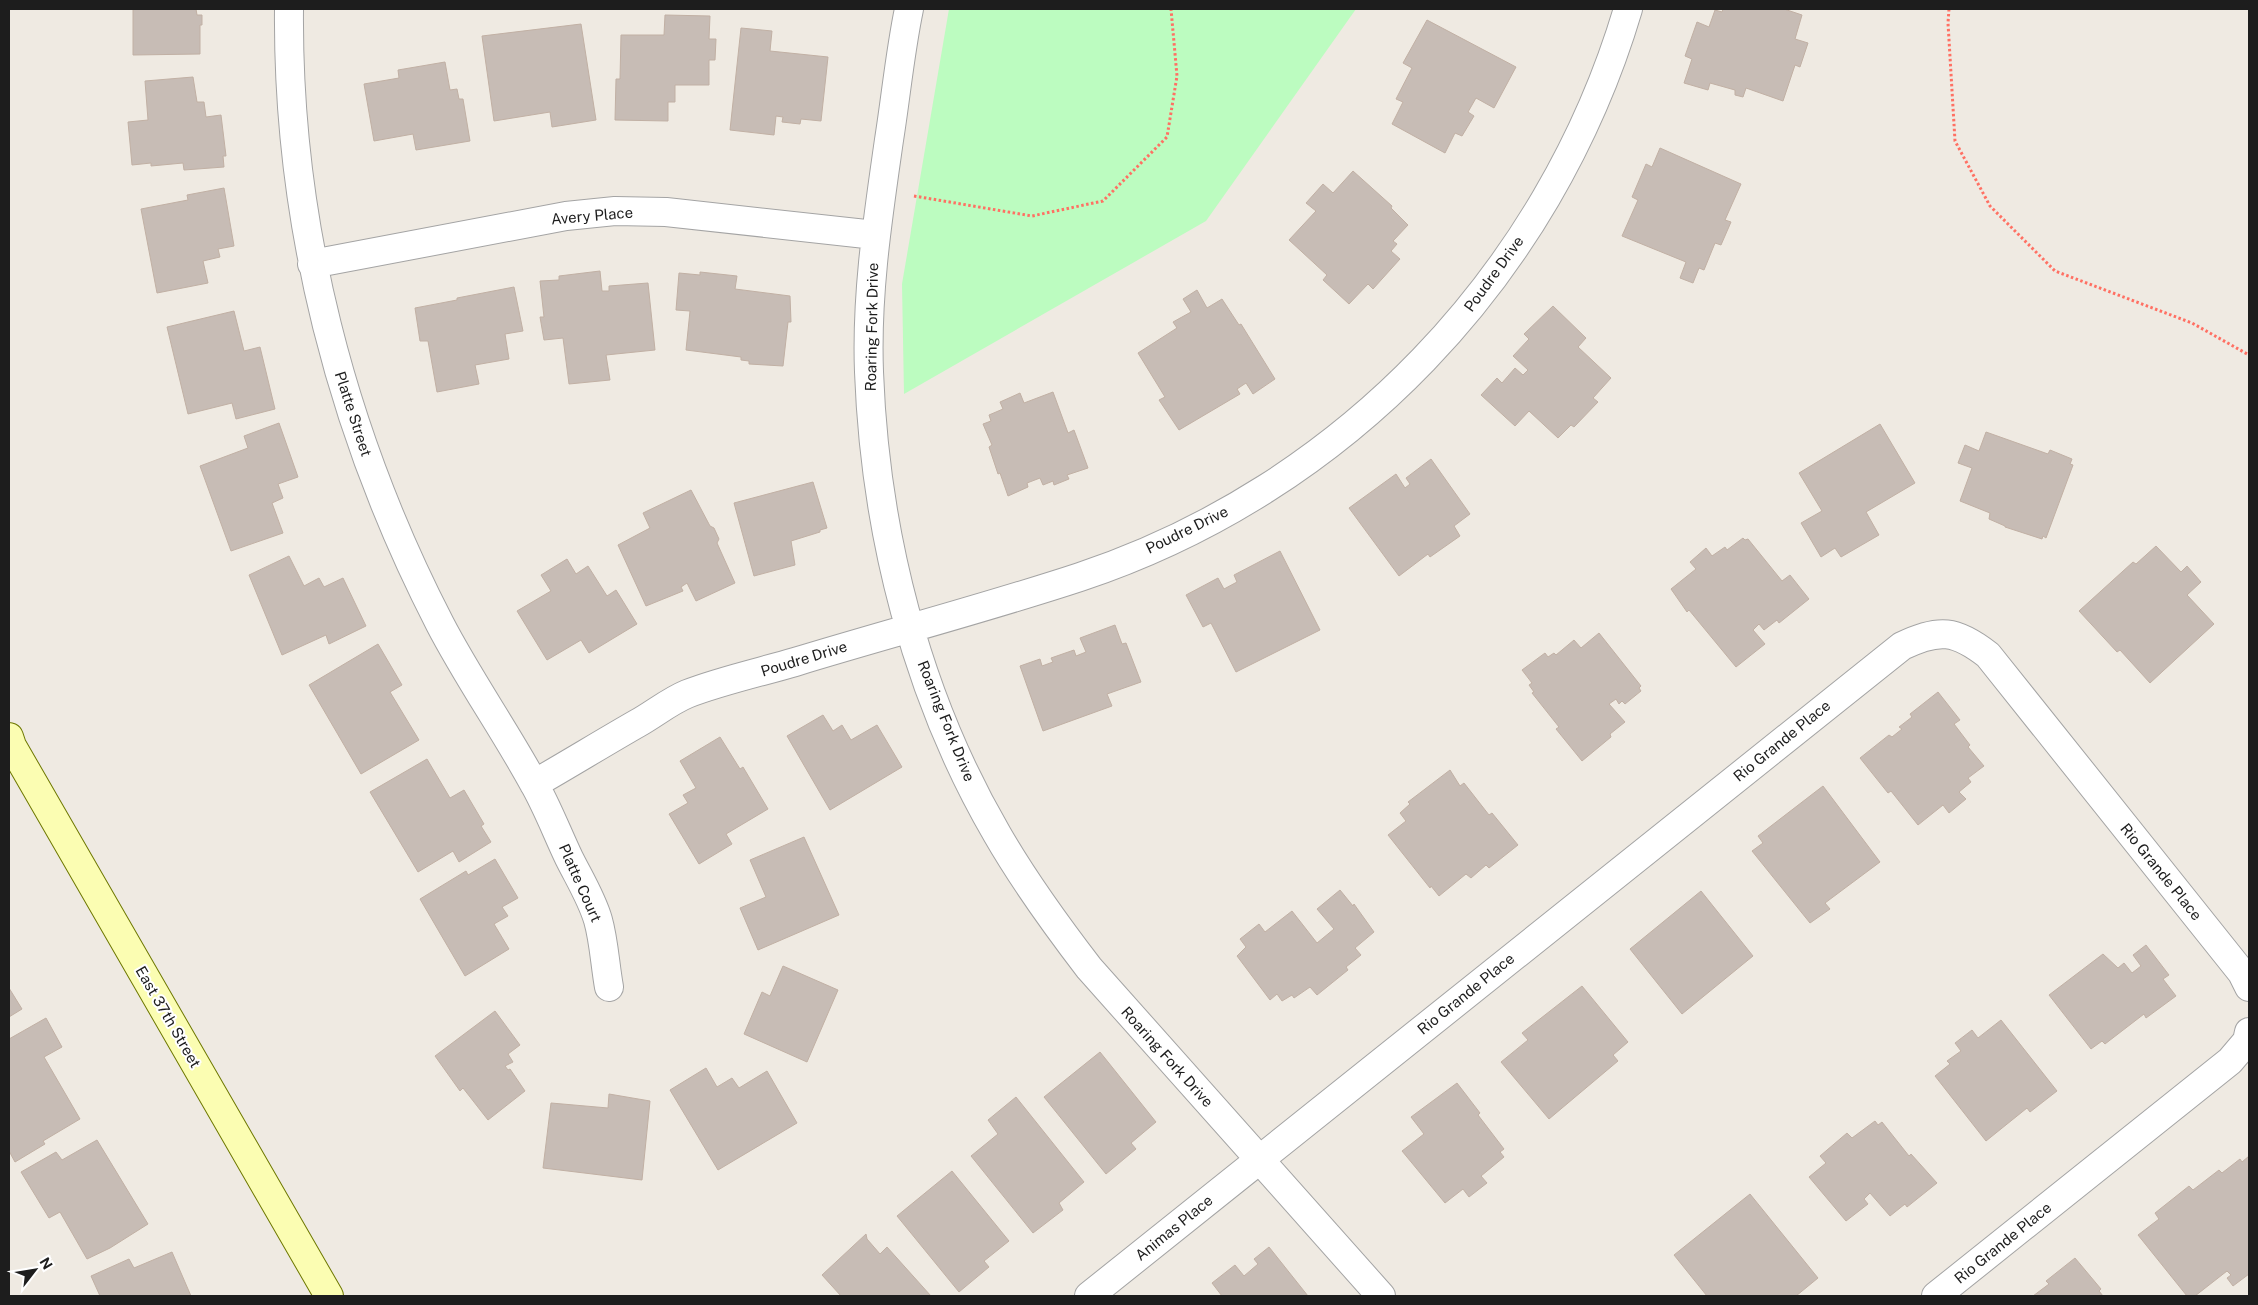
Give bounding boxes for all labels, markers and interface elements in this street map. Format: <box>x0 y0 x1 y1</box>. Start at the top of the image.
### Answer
street label: Avery Place <box>550 203 634 228</box>
street label: Poudre Drive <box>1460 233 1527 315</box>
street label: Roaring Fork Drive <box>862 262 881 392</box>
street label: Platte Street <box>332 369 375 459</box>
street label: Poudre Drive <box>1143 502 1231 557</box>
street label: Poudre Drive <box>759 637 849 680</box>
street label: Roaring Fork Drive <box>914 658 978 784</box>
street label: Rio Grande Place <box>1730 696 1833 785</box>
street label: Rio Grande Place <box>2117 820 2206 923</box>
street label: Platte Court <box>556 841 605 925</box>
street label: Rio Grande Place <box>1414 949 1517 1038</box>
street label: East 37th Street <box>132 963 204 1071</box>
street label: Roaring Fork Drive <box>1118 1003 1217 1110</box>
street label: Animas Place <box>1132 1191 1216 1264</box>
street label: Rio Grande Place <box>1951 1198 2054 1287</box>
north arrow <box>10 1245 60 1295</box>
text: N <box>36 1254 56 1272</box>

